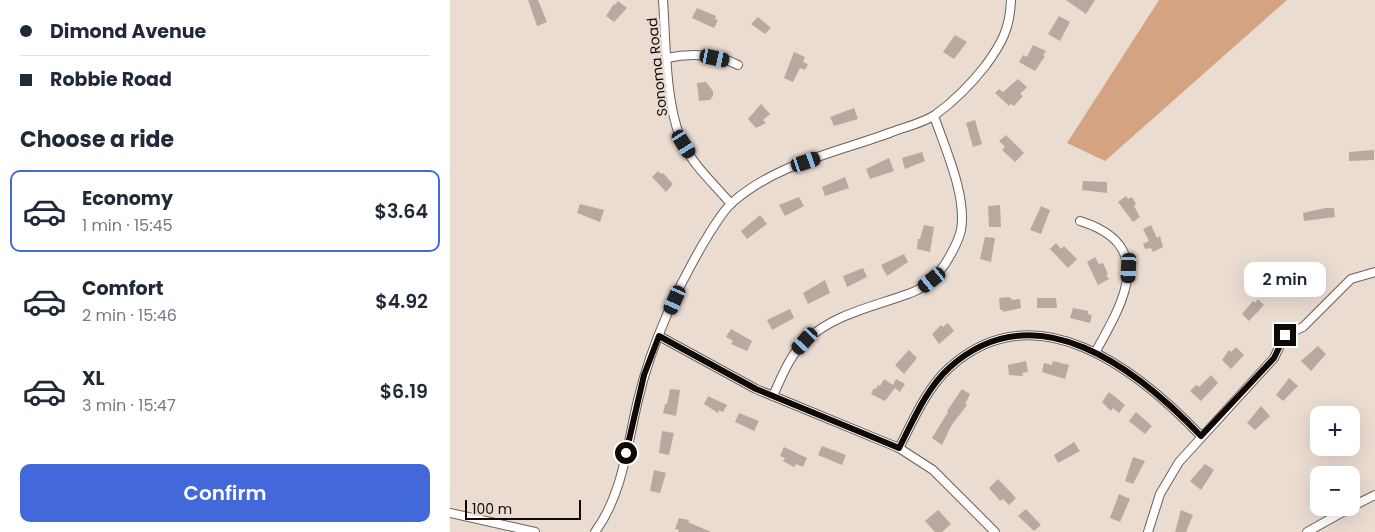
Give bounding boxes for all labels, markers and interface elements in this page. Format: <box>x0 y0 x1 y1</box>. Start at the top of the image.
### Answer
street label: Sonoma Road <box>642 17 672 117</box>
text: Dimond Avenue <box>50 18 206 45</box>
car <box>698 48 731 68</box>
text: Robbie Road <box>50 66 172 93</box>
text: Choose a ride <box>20 124 174 155</box>
car <box>669 127 698 161</box>
car <box>789 150 822 174</box>
text: Economy <box>82 185 173 212</box>
icon: car <box>22 189 67 234</box>
text: $3.64 <box>375 198 428 225</box>
text: 1 min · 15:45 <box>82 214 173 237</box>
car <box>1120 253 1137 283</box>
callout: 2 min <box>1244 262 1326 298</box>
car <box>915 265 948 295</box>
text: 2 min <box>1263 268 1307 291</box>
text: Comfort <box>82 275 164 302</box>
icon: car <box>22 279 67 324</box>
car <box>662 283 687 317</box>
text: $4.92 <box>375 288 428 315</box>
text: 2 min · 15:46 <box>82 304 177 327</box>
route end <box>1274 324 1296 346</box>
car <box>789 325 820 357</box>
text: XL <box>82 365 105 392</box>
icon: car <box>22 369 67 414</box>
text: $6.19 <box>380 378 428 405</box>
text: 3 min · 15:47 <box>82 394 176 417</box>
map controls <box>1310 406 1360 516</box>
button: + <box>1310 406 1360 456</box>
route start <box>615 442 637 464</box>
button: Confirm <box>20 464 430 522</box>
button: − <box>1310 466 1360 516</box>
scale bar <box>465 497 581 520</box>
text: 100 m <box>472 499 512 519</box>

